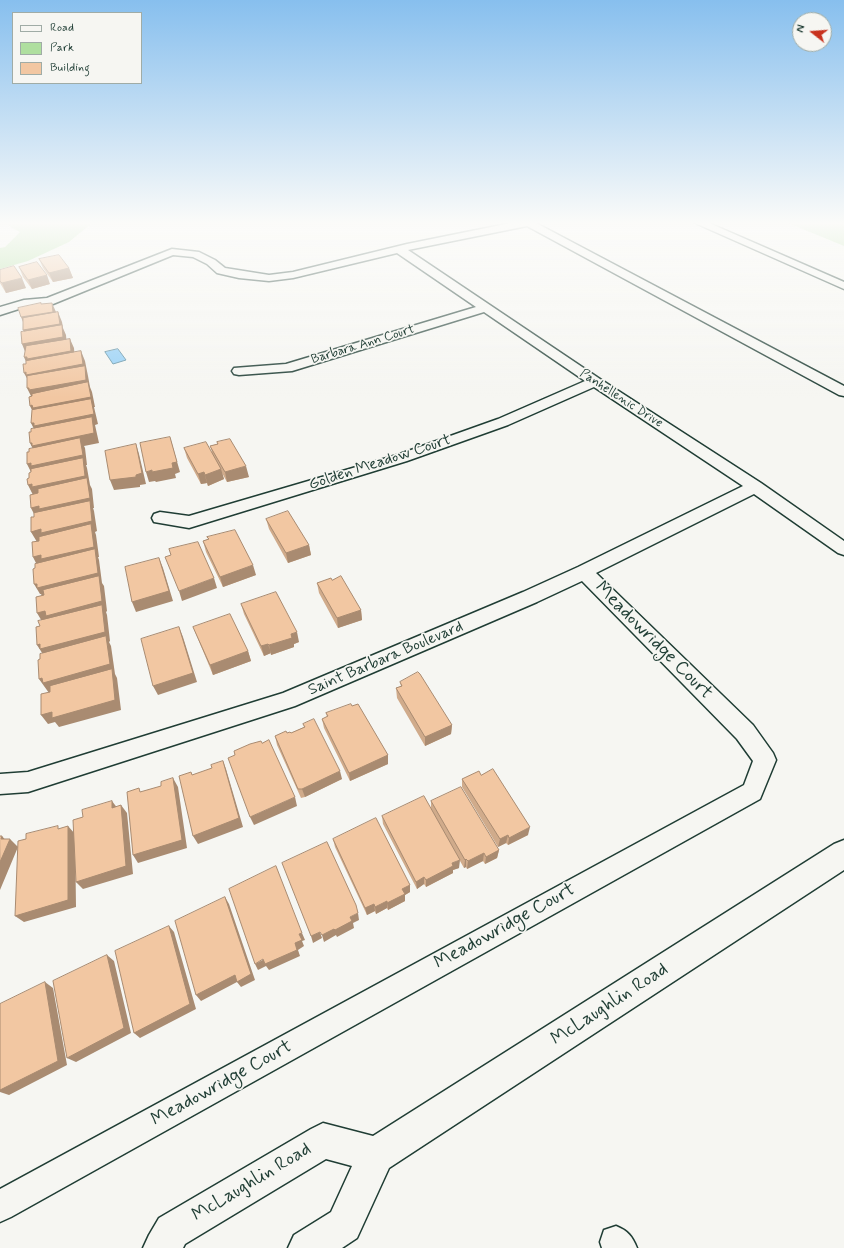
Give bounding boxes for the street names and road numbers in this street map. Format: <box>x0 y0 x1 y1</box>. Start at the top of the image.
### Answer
street label: Barbara Ann Court <box>309 322 417 368</box>
street label: Panhellenic Drive <box>576 366 666 432</box>
street label: Golden Meadow Court <box>306 431 454 495</box>
street label: Meadowridge Court <box>589 577 717 705</box>
street label: Saint Barbara Boulevard <box>306 618 466 700</box>
street label: Meadowridge Court <box>431 879 579 975</box>
street label: McLaughlin Road <box>547 959 673 1051</box>
street label: Meadowridge Court <box>148 1036 296 1132</box>
street label: McLaughlin Road <box>188 1138 316 1228</box>

